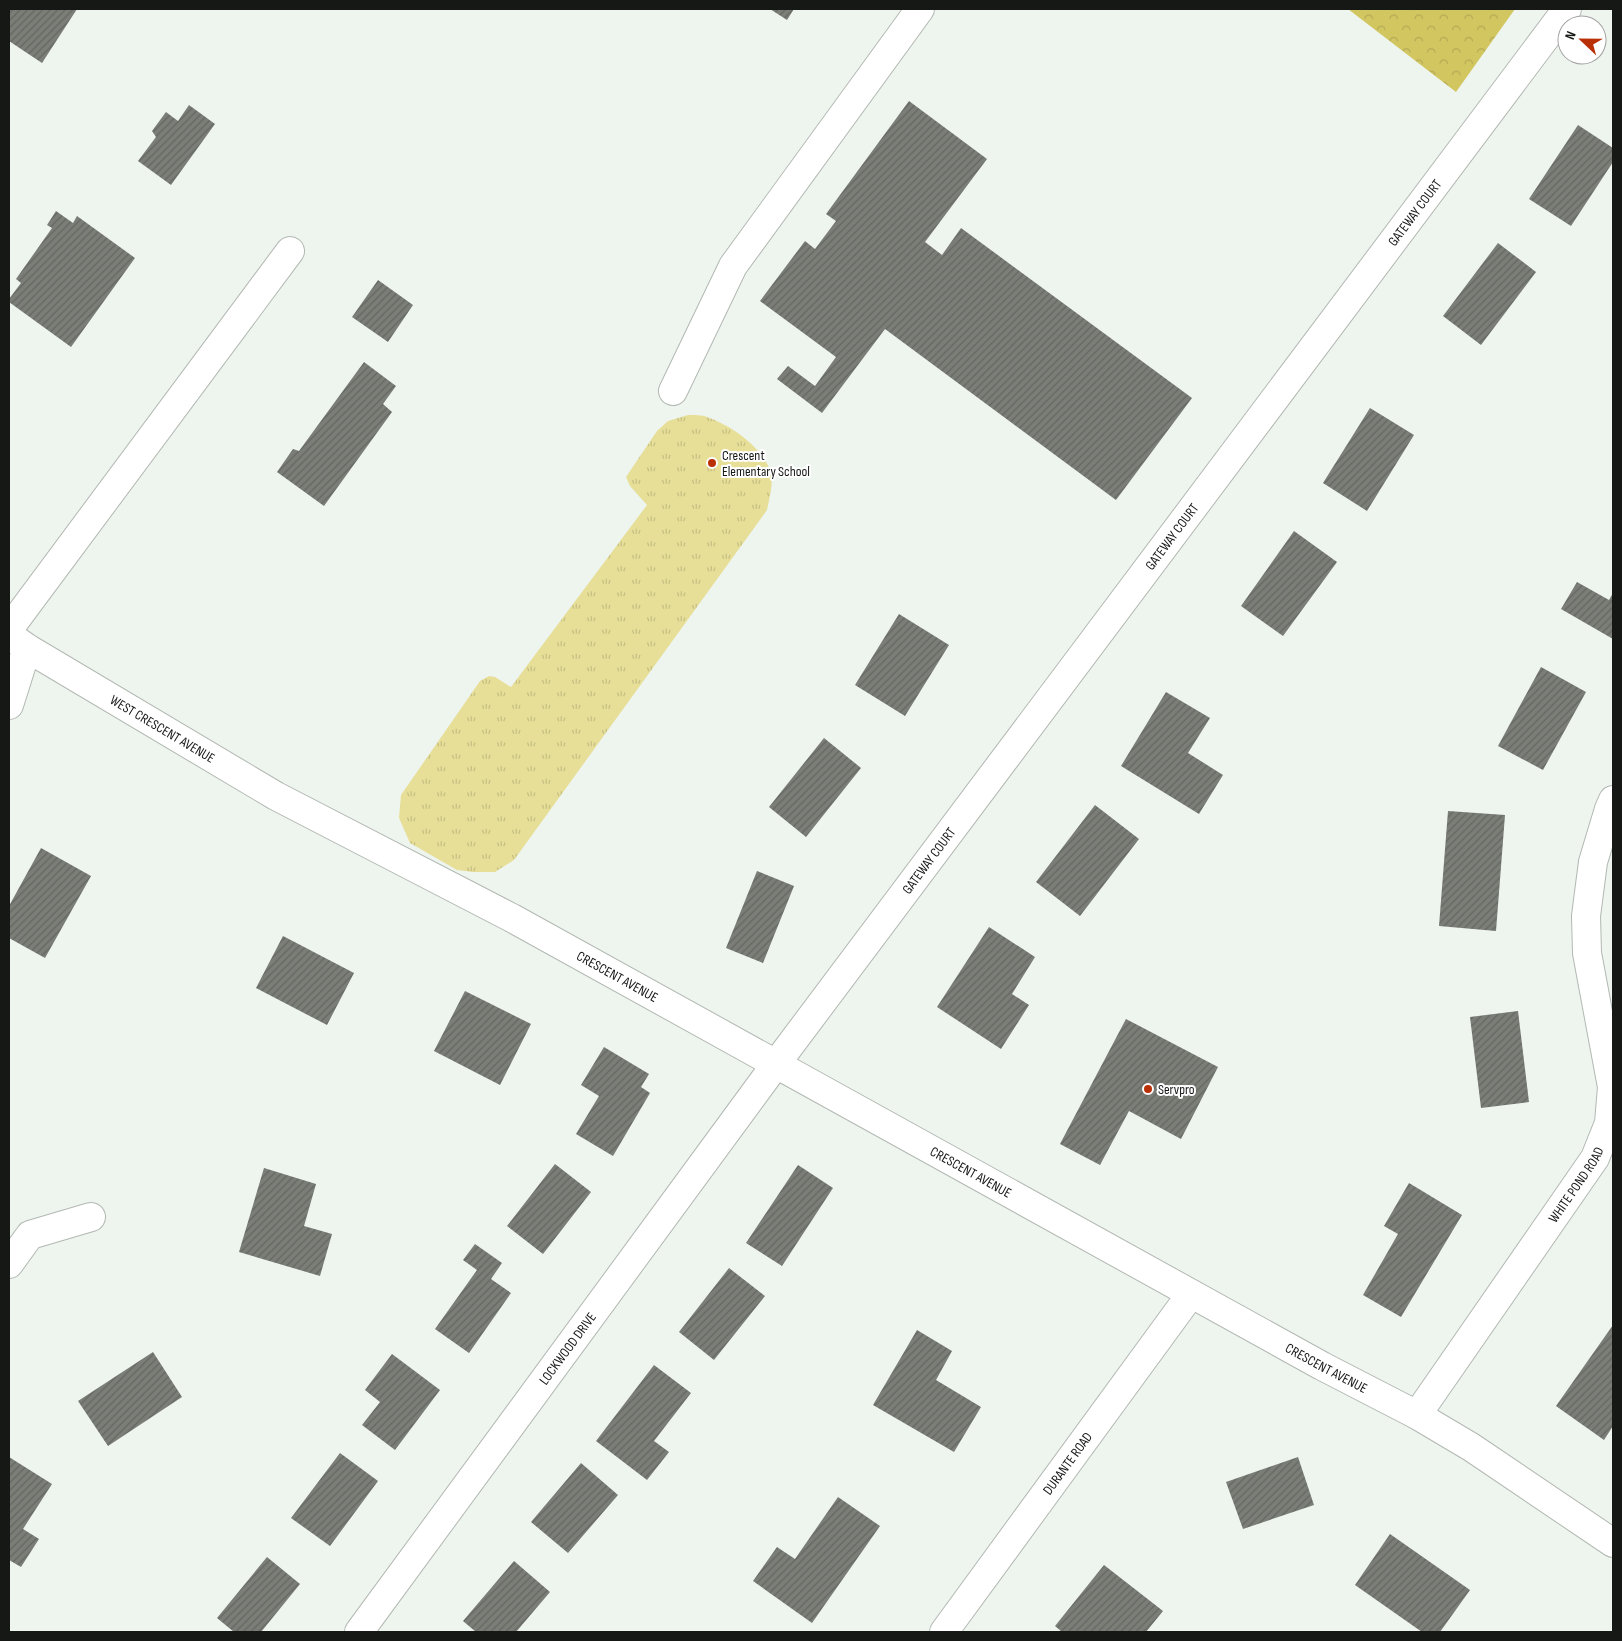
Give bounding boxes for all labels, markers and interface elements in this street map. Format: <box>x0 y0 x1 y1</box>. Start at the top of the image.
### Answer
north arrow <box>1557 15 1607 65</box>
text: N <box>1561 29 1580 42</box>
street label: GATEWAY COURT <box>1384 176 1445 249</box>
place label: Crescent Elementary School <box>722 447 810 480</box>
marker: Crescent Elementary School <box>706 457 718 469</box>
street label: GATEWAY COURT <box>1142 500 1203 573</box>
street label: WEST CRESCENT AVENUE <box>107 691 218 767</box>
street label: GATEWAY COURT <box>899 824 960 897</box>
street label: CRESCENT AVENUE <box>574 947 661 1006</box>
place label: Servpro <box>1158 1081 1195 1098</box>
marker: Servpro <box>1142 1083 1154 1095</box>
street label: CRESCENT AVENUE <box>927 1143 1014 1202</box>
street label: WHITE POND ROAD <box>1545 1144 1608 1226</box>
street label: LOCKWOOD DRIVE <box>536 1309 600 1388</box>
street label: CRESCENT AVENUE <box>1282 1340 1370 1397</box>
street label: DURANTE ROAD <box>1039 1429 1096 1498</box>

